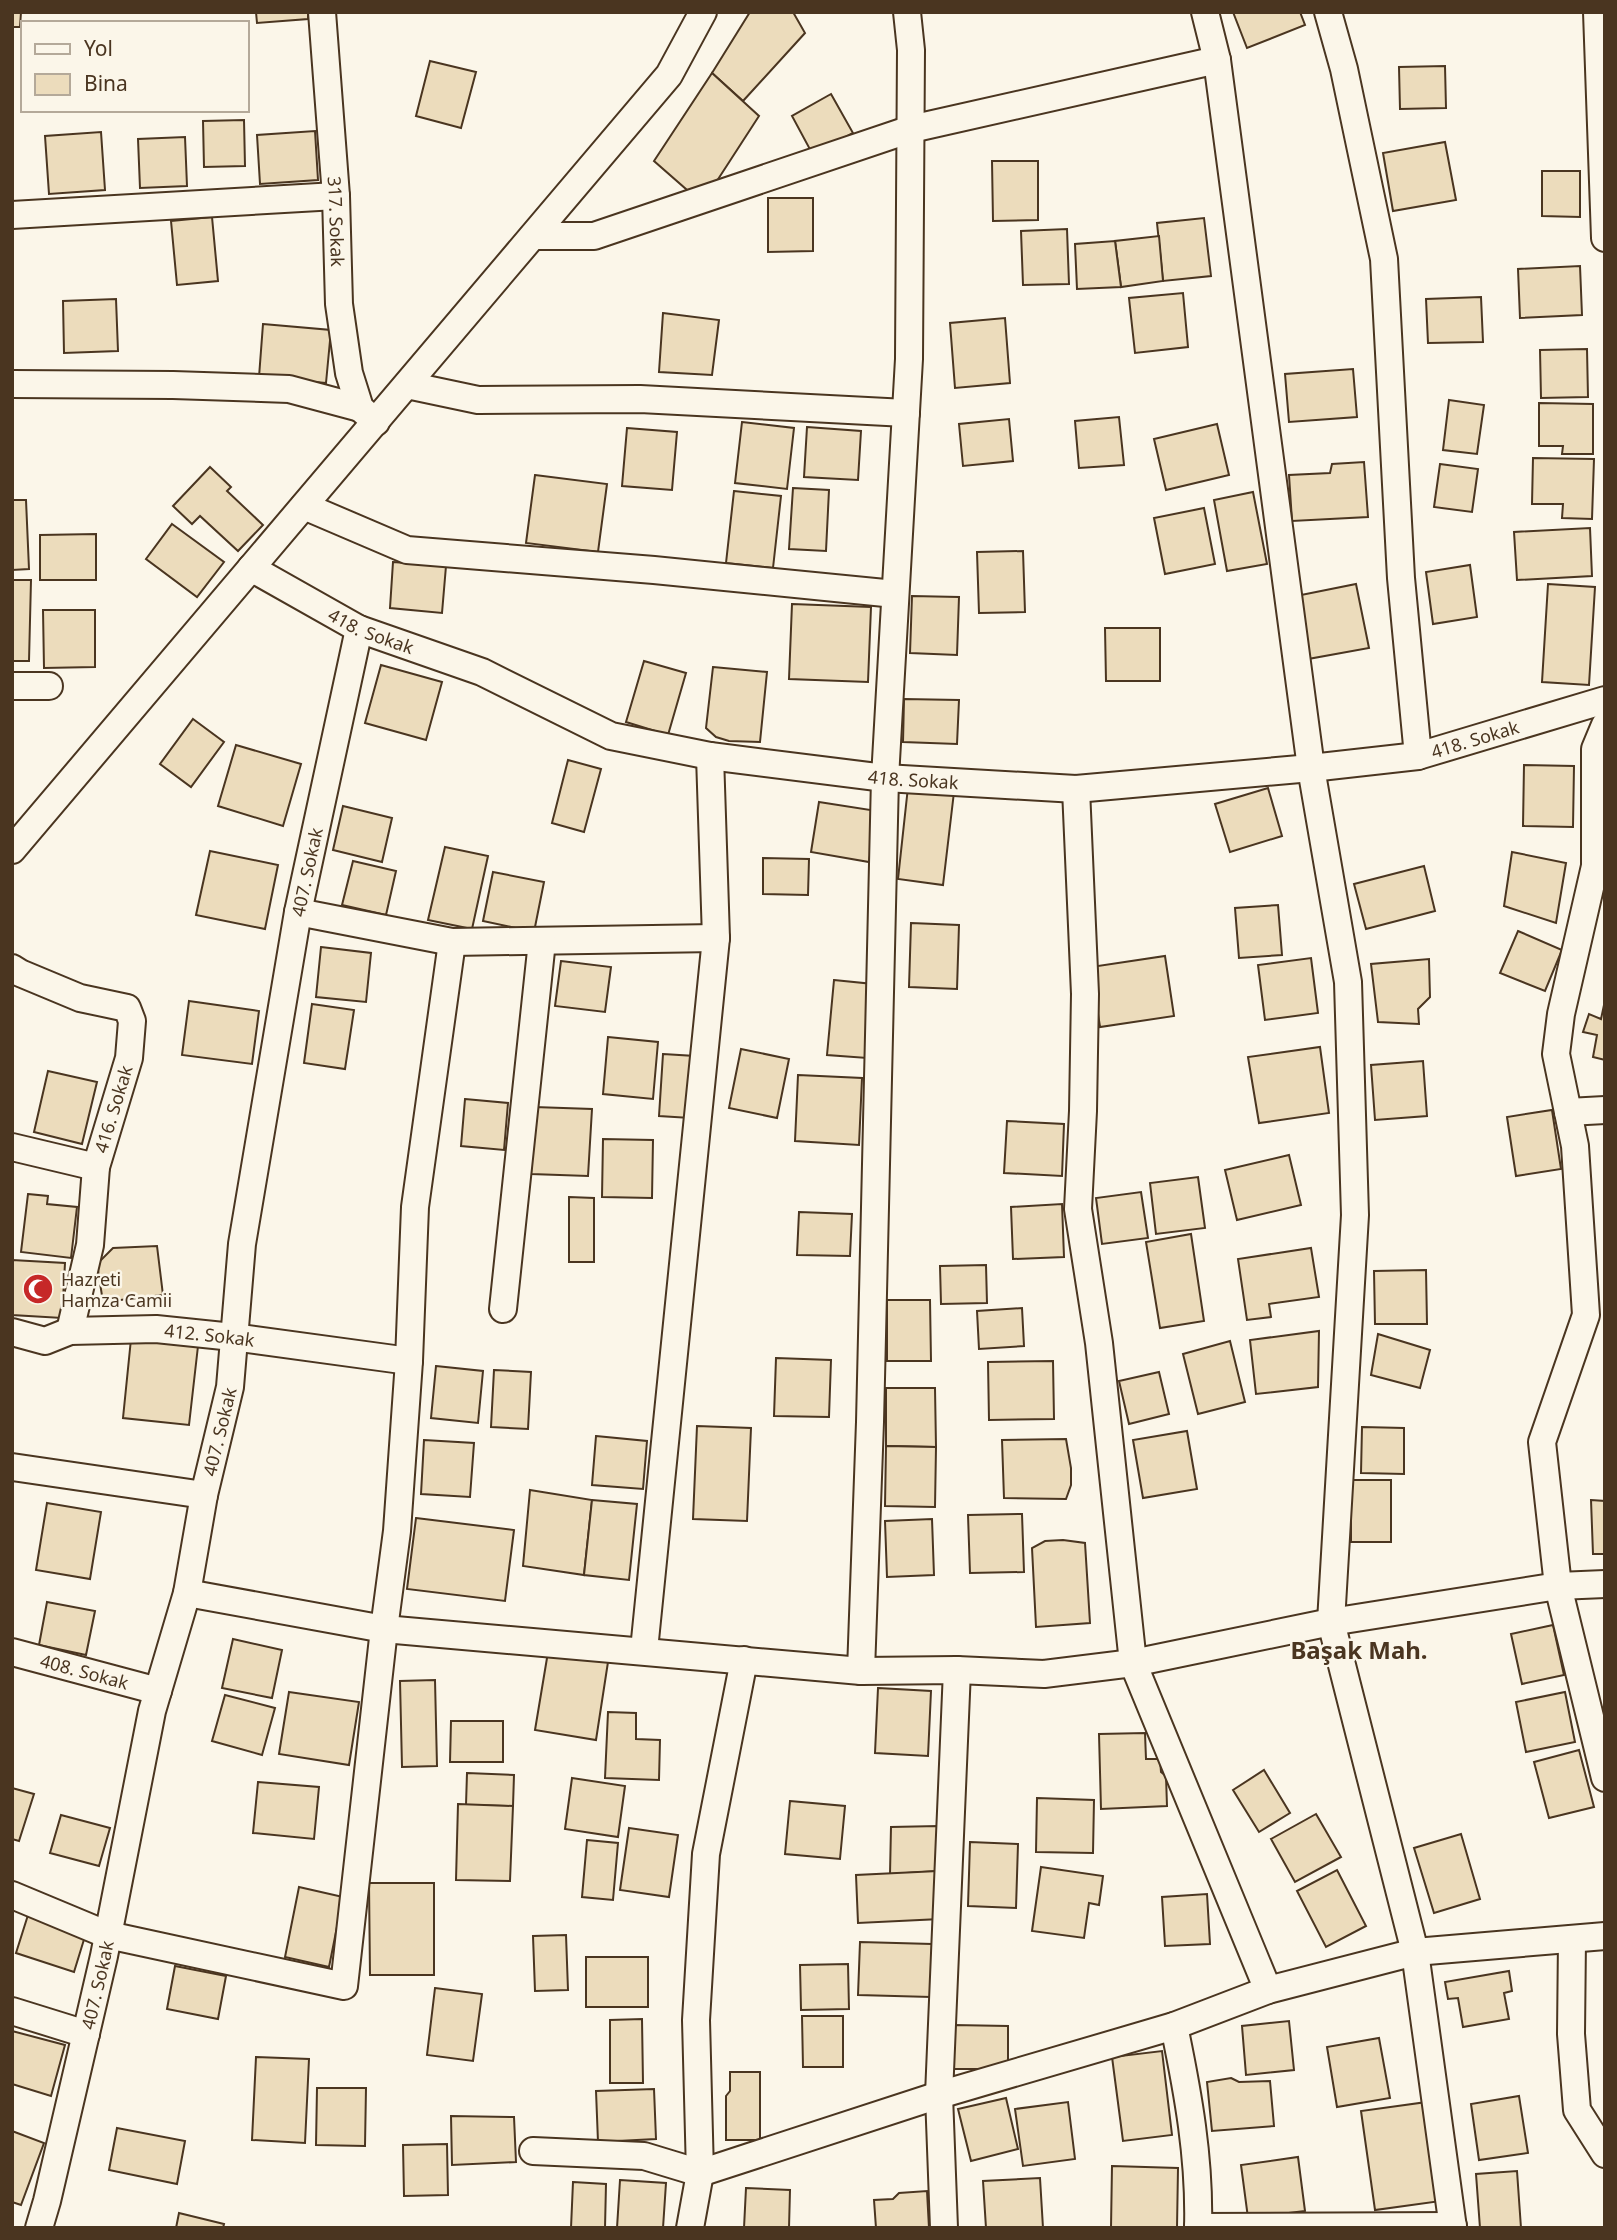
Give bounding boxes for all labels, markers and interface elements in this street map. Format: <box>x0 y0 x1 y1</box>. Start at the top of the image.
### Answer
legend <box>21 21 248 112</box>
text: Yol <box>84 34 113 62</box>
text: Bina <box>84 69 128 97</box>
street label: 317. Sokak <box>323 175 350 267</box>
street label: 418. Sokak <box>324 602 417 659</box>
street label: 418. Sokak <box>1428 714 1522 763</box>
street label: 418. Sokak <box>867 764 959 794</box>
street label: 407. Sokak <box>285 825 328 919</box>
street label: 416. Sokak <box>88 1062 138 1156</box>
place label: Hazreti Hamza Camii <box>61 1267 172 1312</box>
mosque icon: Hazreti Hamza Camii <box>21 1272 55 1306</box>
street label: 412. Sokak <box>163 1318 256 1352</box>
street label: 407. Sokak <box>197 1385 242 1479</box>
district label: Başak Mah. <box>1290 1633 1428 1666</box>
street label: 408. Sokak <box>38 1648 132 1695</box>
street label: 407. Sokak <box>75 1938 119 2032</box>

